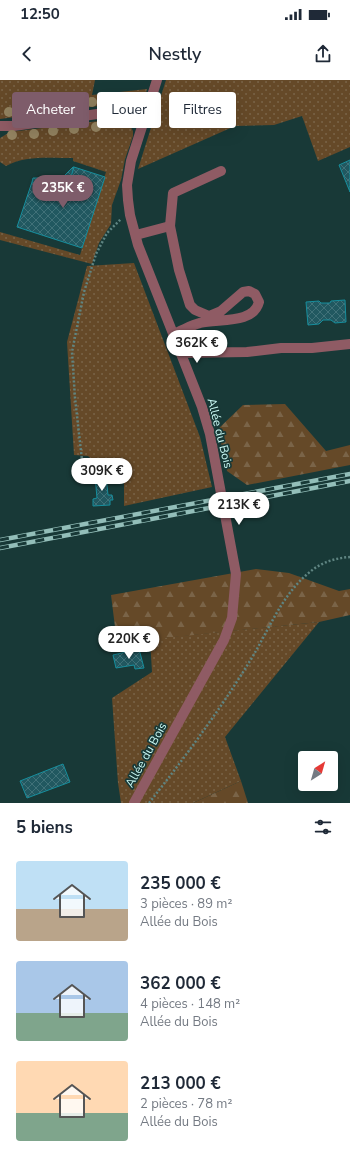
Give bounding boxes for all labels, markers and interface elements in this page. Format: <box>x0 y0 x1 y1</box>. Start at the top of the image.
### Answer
text: 12:50 <box>20 4 60 24</box>
text: Nestly <box>149 42 201 66</box>
icon: back <box>16 43 38 65</box>
icon: share <box>312 43 334 65</box>
chip: Acheter <box>12 92 89 128</box>
chip: Louer <box>97 92 161 128</box>
chip: Filtres <box>169 92 236 128</box>
pin: 235K € <box>30 175 96 209</box>
text: 235K € <box>41 179 85 197</box>
pin: 362K € <box>164 330 230 364</box>
text: 362K € <box>175 334 219 352</box>
street label: Allée du Bois <box>204 396 237 470</box>
pin: 309K € <box>69 458 135 492</box>
text: 309K € <box>80 462 124 480</box>
pin: 213K € <box>206 492 272 526</box>
text: 213K € <box>217 496 261 514</box>
pin: 220K € <box>96 626 162 660</box>
text: 220K € <box>107 630 151 648</box>
street label: Allée du Bois <box>122 720 171 790</box>
north arrow <box>298 751 338 791</box>
map controls <box>298 751 338 791</box>
text: 5 biens <box>16 816 73 839</box>
icon: filters <box>312 816 334 838</box>
text: 235 000 € <box>140 872 221 895</box>
icon: home <box>48 877 96 925</box>
text: 3 pièces · 89 m² <box>140 895 232 913</box>
text: Allée du Bois <box>140 913 218 931</box>
text: 362 000 € <box>140 972 221 995</box>
icon: home <box>48 977 96 1025</box>
text: 4 pièces · 148 m² <box>140 995 240 1013</box>
text: Allée du Bois <box>140 1013 218 1031</box>
text: 213 000 € <box>140 1072 221 1095</box>
icon: home <box>48 1077 96 1125</box>
text: 2 pièces · 78 m² <box>140 1095 232 1113</box>
text: Allée du Bois <box>140 1113 218 1131</box>

